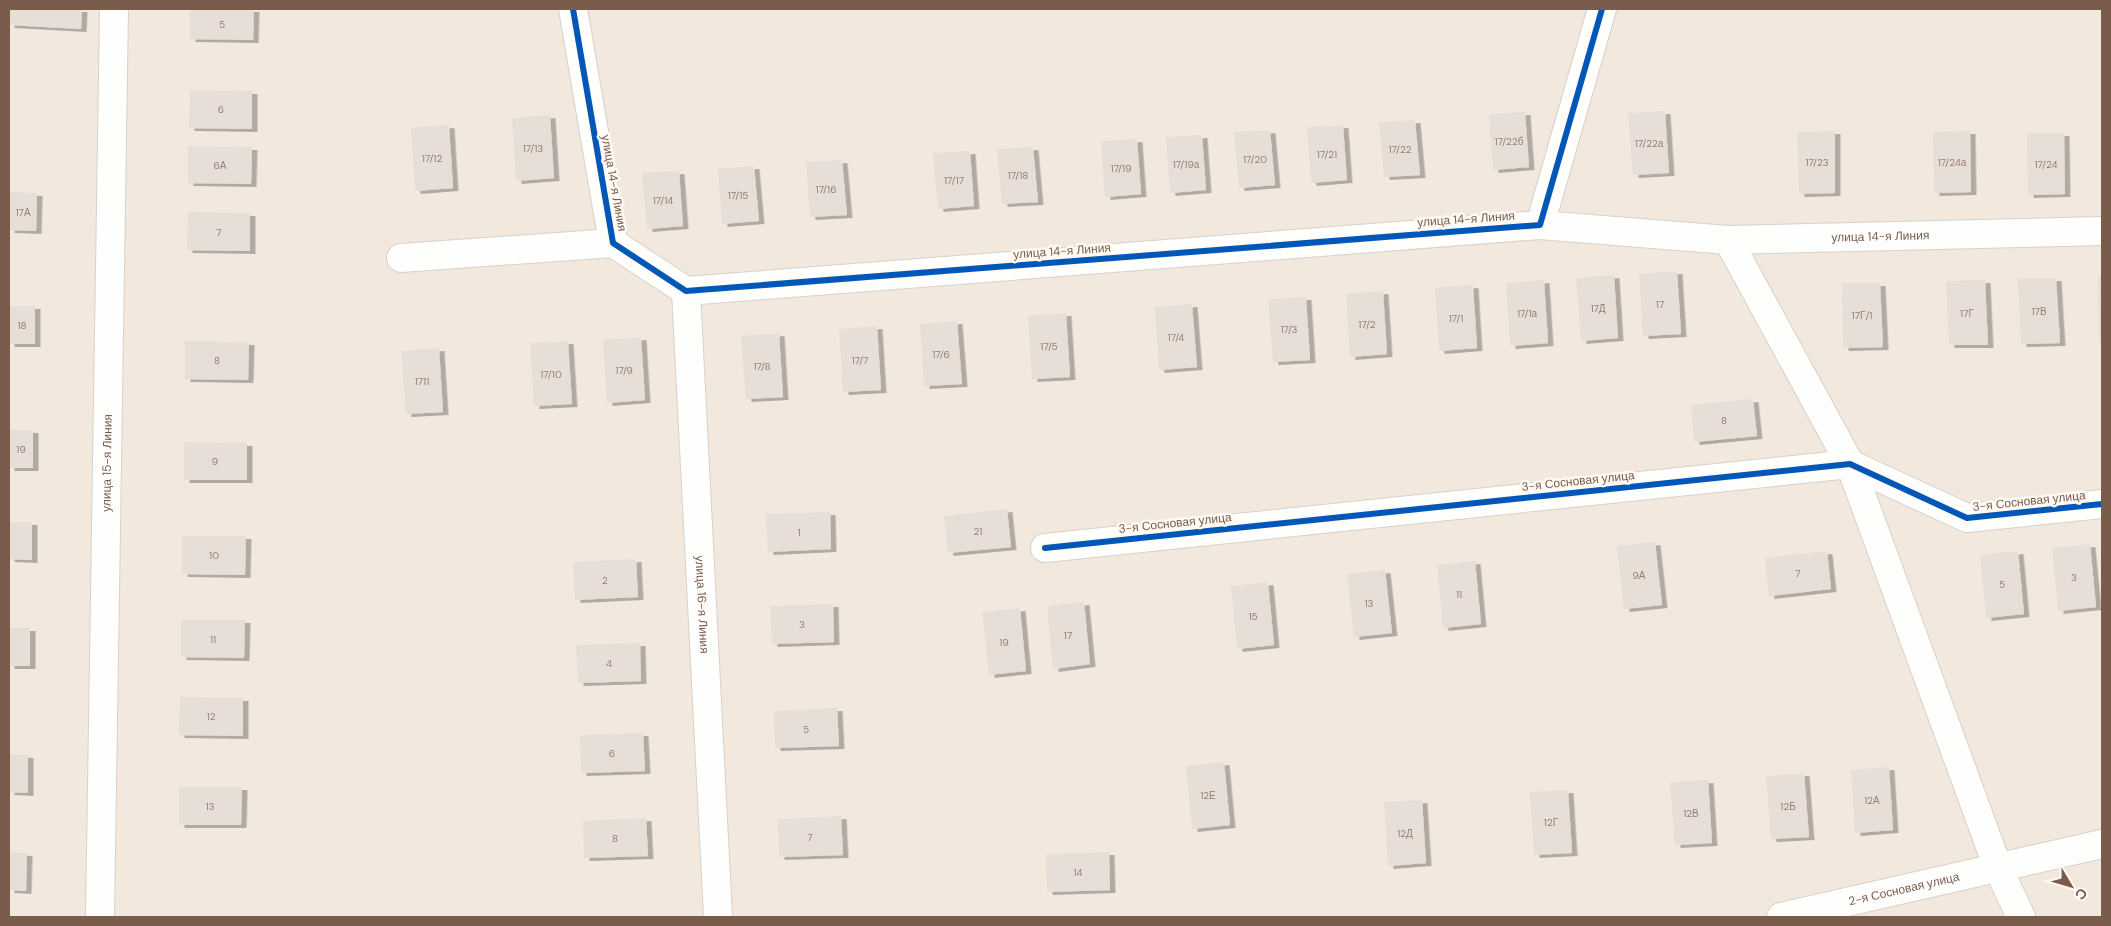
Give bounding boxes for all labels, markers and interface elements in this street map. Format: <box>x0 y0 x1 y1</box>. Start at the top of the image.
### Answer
house number: 5 <box>219 18 225 31</box>
house number: 6 <box>218 103 224 116</box>
street label: улица 14-я Линия <box>598 133 630 233</box>
house number: 17/22б <box>1495 135 1524 148</box>
house number: 17/22а <box>1635 137 1664 150</box>
house number: 17/13 <box>523 142 543 155</box>
house number: 17/22 <box>1388 143 1412 156</box>
house number: 17/21 <box>1317 148 1337 161</box>
house number: 17/12 <box>422 152 442 165</box>
house number: 17/20 <box>1243 153 1267 166</box>
house number: 17/23 <box>1805 156 1829 169</box>
house number: 17/24а <box>1938 156 1967 169</box>
house number: 17/19а <box>1173 158 1200 171</box>
house number: 17/24 <box>2034 158 2058 171</box>
house number: 6А <box>214 159 227 172</box>
house number: 17/19 <box>1111 162 1131 175</box>
house number: 17/18 <box>1008 169 1028 182</box>
house number: 17/17 <box>944 174 964 187</box>
house number: 17/16 <box>816 183 836 196</box>
house number: 17/15 <box>728 189 748 202</box>
house number: 17/14 <box>653 194 673 207</box>
house number: 17А <box>15 206 31 219</box>
street label: улица 14-я Линия <box>1417 208 1515 230</box>
house number: 7 <box>216 226 222 239</box>
street label: улица 14-я Линия <box>1831 227 1929 246</box>
street label: улица 14-я Линия <box>1013 240 1111 262</box>
house number: 17 <box>1656 298 1664 311</box>
house number: 17Д <box>1590 302 1606 315</box>
house number: 17В <box>2031 305 2047 318</box>
house number: 17/1а <box>1517 307 1538 320</box>
house number: 17Г <box>1960 307 1975 320</box>
house number: 17Г/1 <box>1852 309 1872 322</box>
house number: 17/1 <box>1449 312 1463 325</box>
house number: 17/2 <box>1358 318 1376 331</box>
house number: 18 <box>17 319 27 332</box>
house number: 17/3 <box>1280 323 1298 336</box>
house number: 17/4 <box>1168 331 1184 344</box>
house number: 17/5 <box>1040 340 1058 353</box>
house number: 17/6 <box>932 348 950 361</box>
house number: 8 <box>214 354 220 367</box>
house number: 17/7 <box>852 354 868 367</box>
house number: 17/8 <box>753 360 771 373</box>
house number: 17/9 <box>615 364 633 377</box>
house number: 17/10 <box>540 368 562 381</box>
house number: 1711 <box>415 375 429 388</box>
street label: улица 15-я Линия <box>98 414 116 512</box>
house number: 8 <box>1721 414 1727 427</box>
house number: 19 <box>16 443 26 456</box>
house number: 9 <box>212 455 218 468</box>
street label: 3-я Сосновая улица <box>1521 467 1636 495</box>
street label: 3-я Сосновая улица <box>1972 487 2087 515</box>
street label: 3-я Сосновая улица <box>1118 509 1233 537</box>
house number: 21 <box>974 525 982 538</box>
house number: 1 <box>797 526 801 539</box>
house number: 10 <box>209 549 219 562</box>
street label: улица 16-я Линия <box>692 555 713 654</box>
house number: 7 <box>1795 567 1801 580</box>
house number: 9А <box>1633 569 1646 582</box>
house number: 3 <box>2071 571 2077 584</box>
house number: 2 <box>602 574 608 587</box>
house number: 5 <box>1999 578 2005 591</box>
house number: 11 <box>1456 588 1462 601</box>
house number: 13 <box>1364 597 1374 610</box>
house number: 15 <box>1248 610 1258 623</box>
house number: 3 <box>799 618 805 631</box>
house number: 17 <box>1064 629 1072 642</box>
house number: 11 <box>210 633 216 646</box>
house number: 19 <box>999 636 1009 649</box>
house number: 4 <box>606 657 612 670</box>
house number: 12 <box>207 710 216 723</box>
house number: 5 <box>803 723 809 736</box>
house number: 6 <box>609 747 615 760</box>
house number: 12Е <box>1200 789 1216 802</box>
house number: 12А <box>1864 794 1880 807</box>
house number: 13 <box>205 800 215 813</box>
house number: 12Б <box>1780 800 1796 813</box>
house number: 12В <box>1683 807 1699 820</box>
house number: 12Г <box>1544 816 1559 829</box>
house number: 12Д <box>1397 827 1413 840</box>
house number: 7 <box>807 831 813 844</box>
house number: 8 <box>612 832 618 845</box>
north arrow <box>2046 861 2096 911</box>
house number: 14 <box>1073 866 1083 879</box>
street label: 2-я Сосновая улица <box>1847 869 1961 909</box>
text: С <box>2071 884 2091 904</box>

